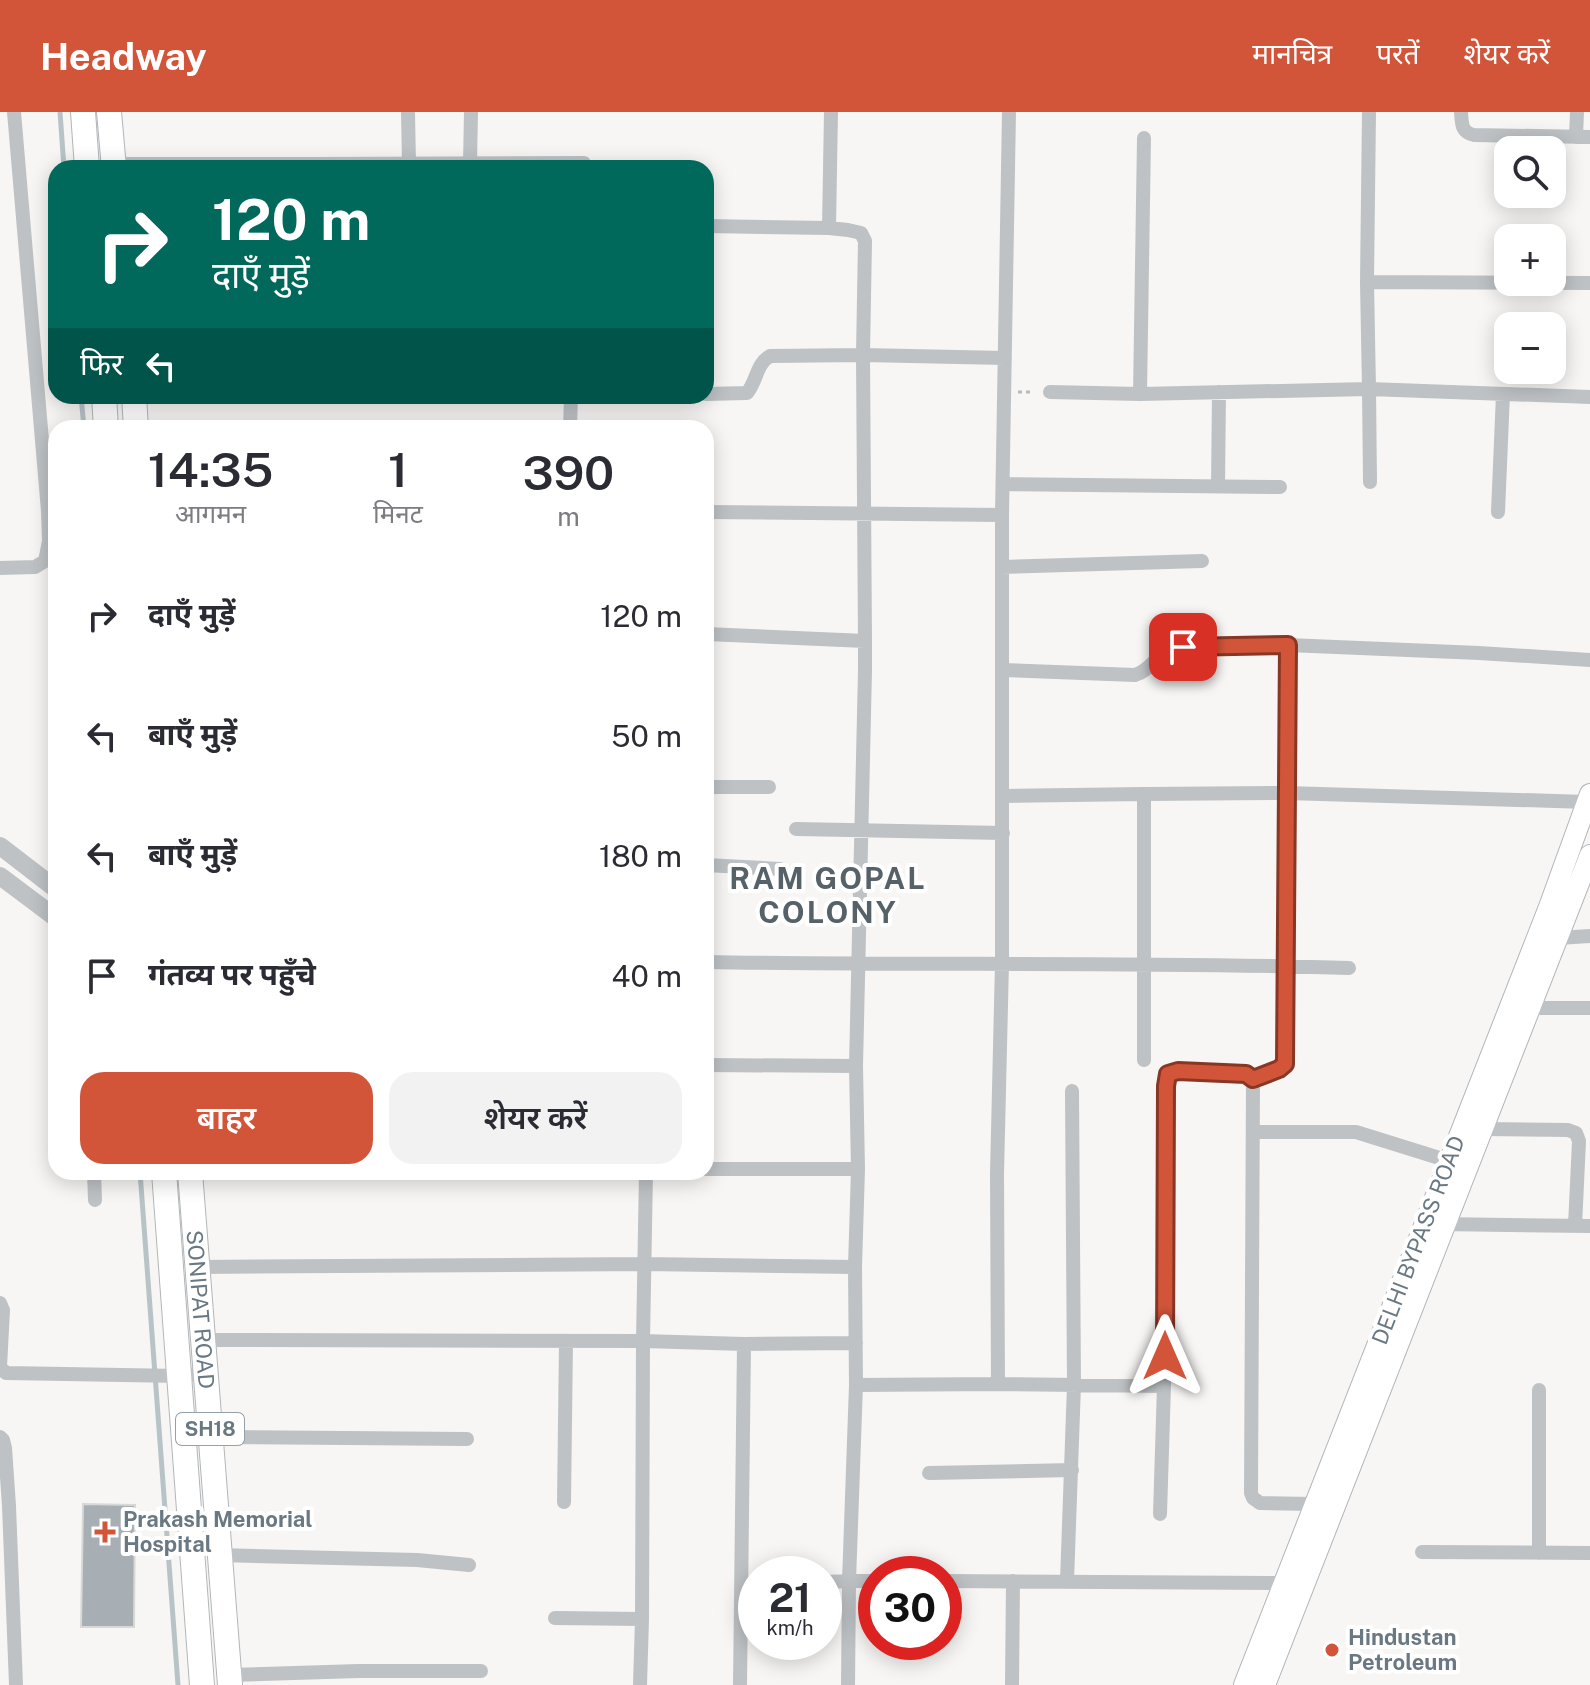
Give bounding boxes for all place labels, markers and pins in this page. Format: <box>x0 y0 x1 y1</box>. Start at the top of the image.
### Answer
pin <box>1149 613 1217 681</box>
place label: Prakash Memorial Hospital <box>123 1506 313 1557</box>
marker: Prakash Memorial Hospital <box>94 1521 116 1543</box>
place label: Hindustan Petroleum <box>1348 1624 1457 1675</box>
marker: Hindustan Petroleum <box>1323 1641 1341 1659</box>

